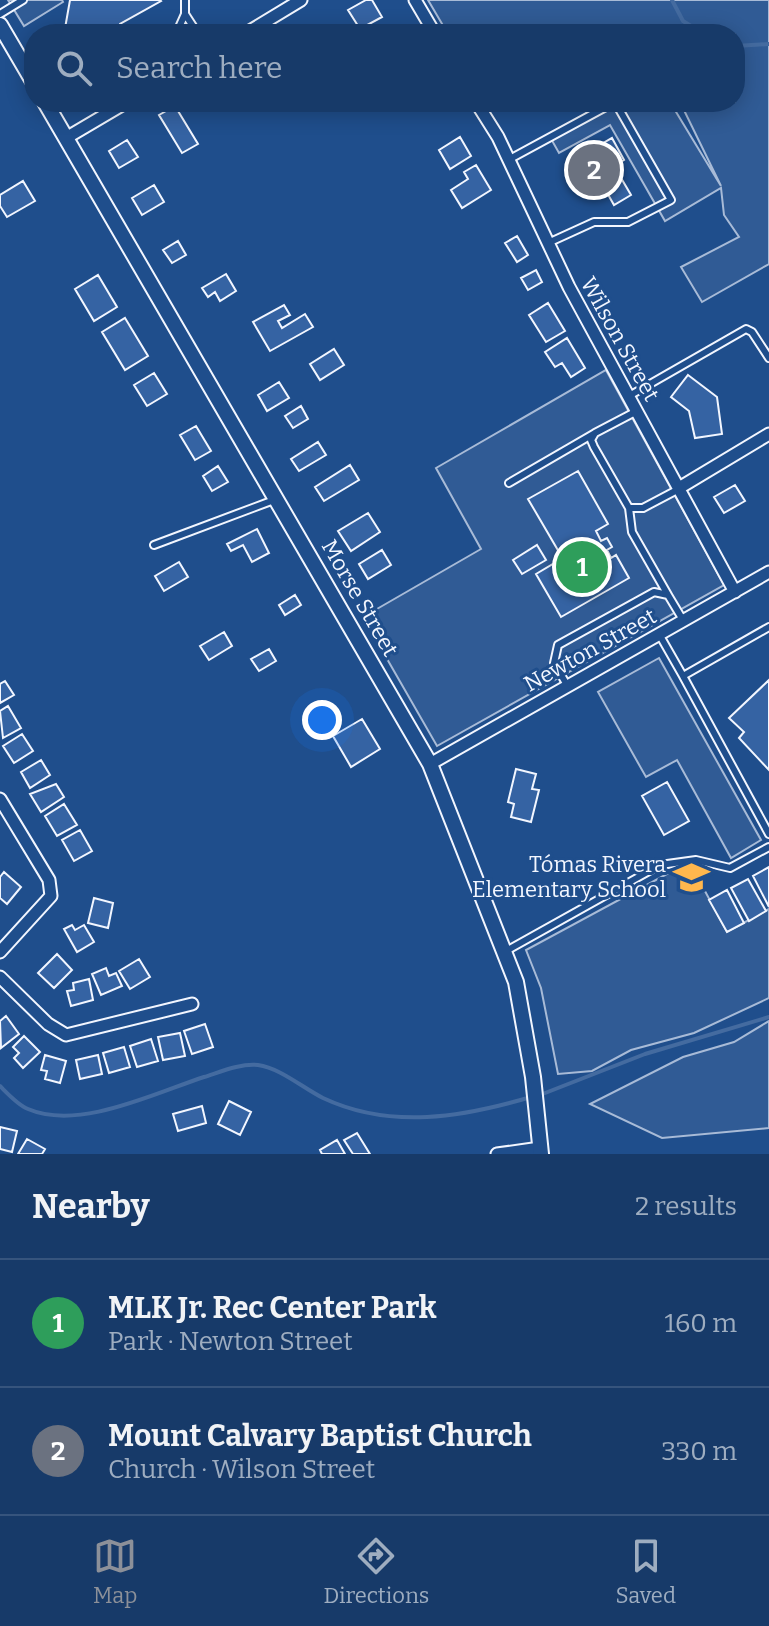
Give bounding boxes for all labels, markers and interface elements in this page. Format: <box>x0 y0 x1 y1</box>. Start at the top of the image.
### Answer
search box <box>24 24 745 112</box>
icon: search <box>52 46 96 90</box>
text: Search here <box>116 50 283 86</box>
pin: 2 <box>568 140 620 200</box>
street label: Wilson Street <box>575 272 665 406</box>
street label: Morse Street <box>316 535 404 661</box>
pin: 1 <box>556 537 608 597</box>
street label: Newton Street <box>519 602 661 698</box>
your location <box>302 700 342 740</box>
place label: Tómas Rivera Elementary School <box>472 851 666 903</box>
school or university icon: Tómas Rivera Elementary School <box>673 858 711 896</box>
text: Nearby <box>32 1186 150 1227</box>
text: 2 results <box>635 1191 737 1222</box>
text: MLK Jr. Rec Center Park <box>108 1290 437 1326</box>
text: 1 <box>52 1308 64 1339</box>
text: 160 m <box>665 1308 737 1339</box>
text: Park · Newton Street <box>108 1326 353 1357</box>
text: Mount Calvary Baptist Church <box>108 1418 532 1454</box>
text: 2 <box>51 1436 65 1467</box>
text: 330 m <box>661 1436 737 1467</box>
text: Church · Wilson Street <box>108 1454 375 1485</box>
tab: Map <box>93 1534 137 1609</box>
tab: Directions <box>324 1534 429 1609</box>
tab: Saved <box>616 1534 676 1609</box>

